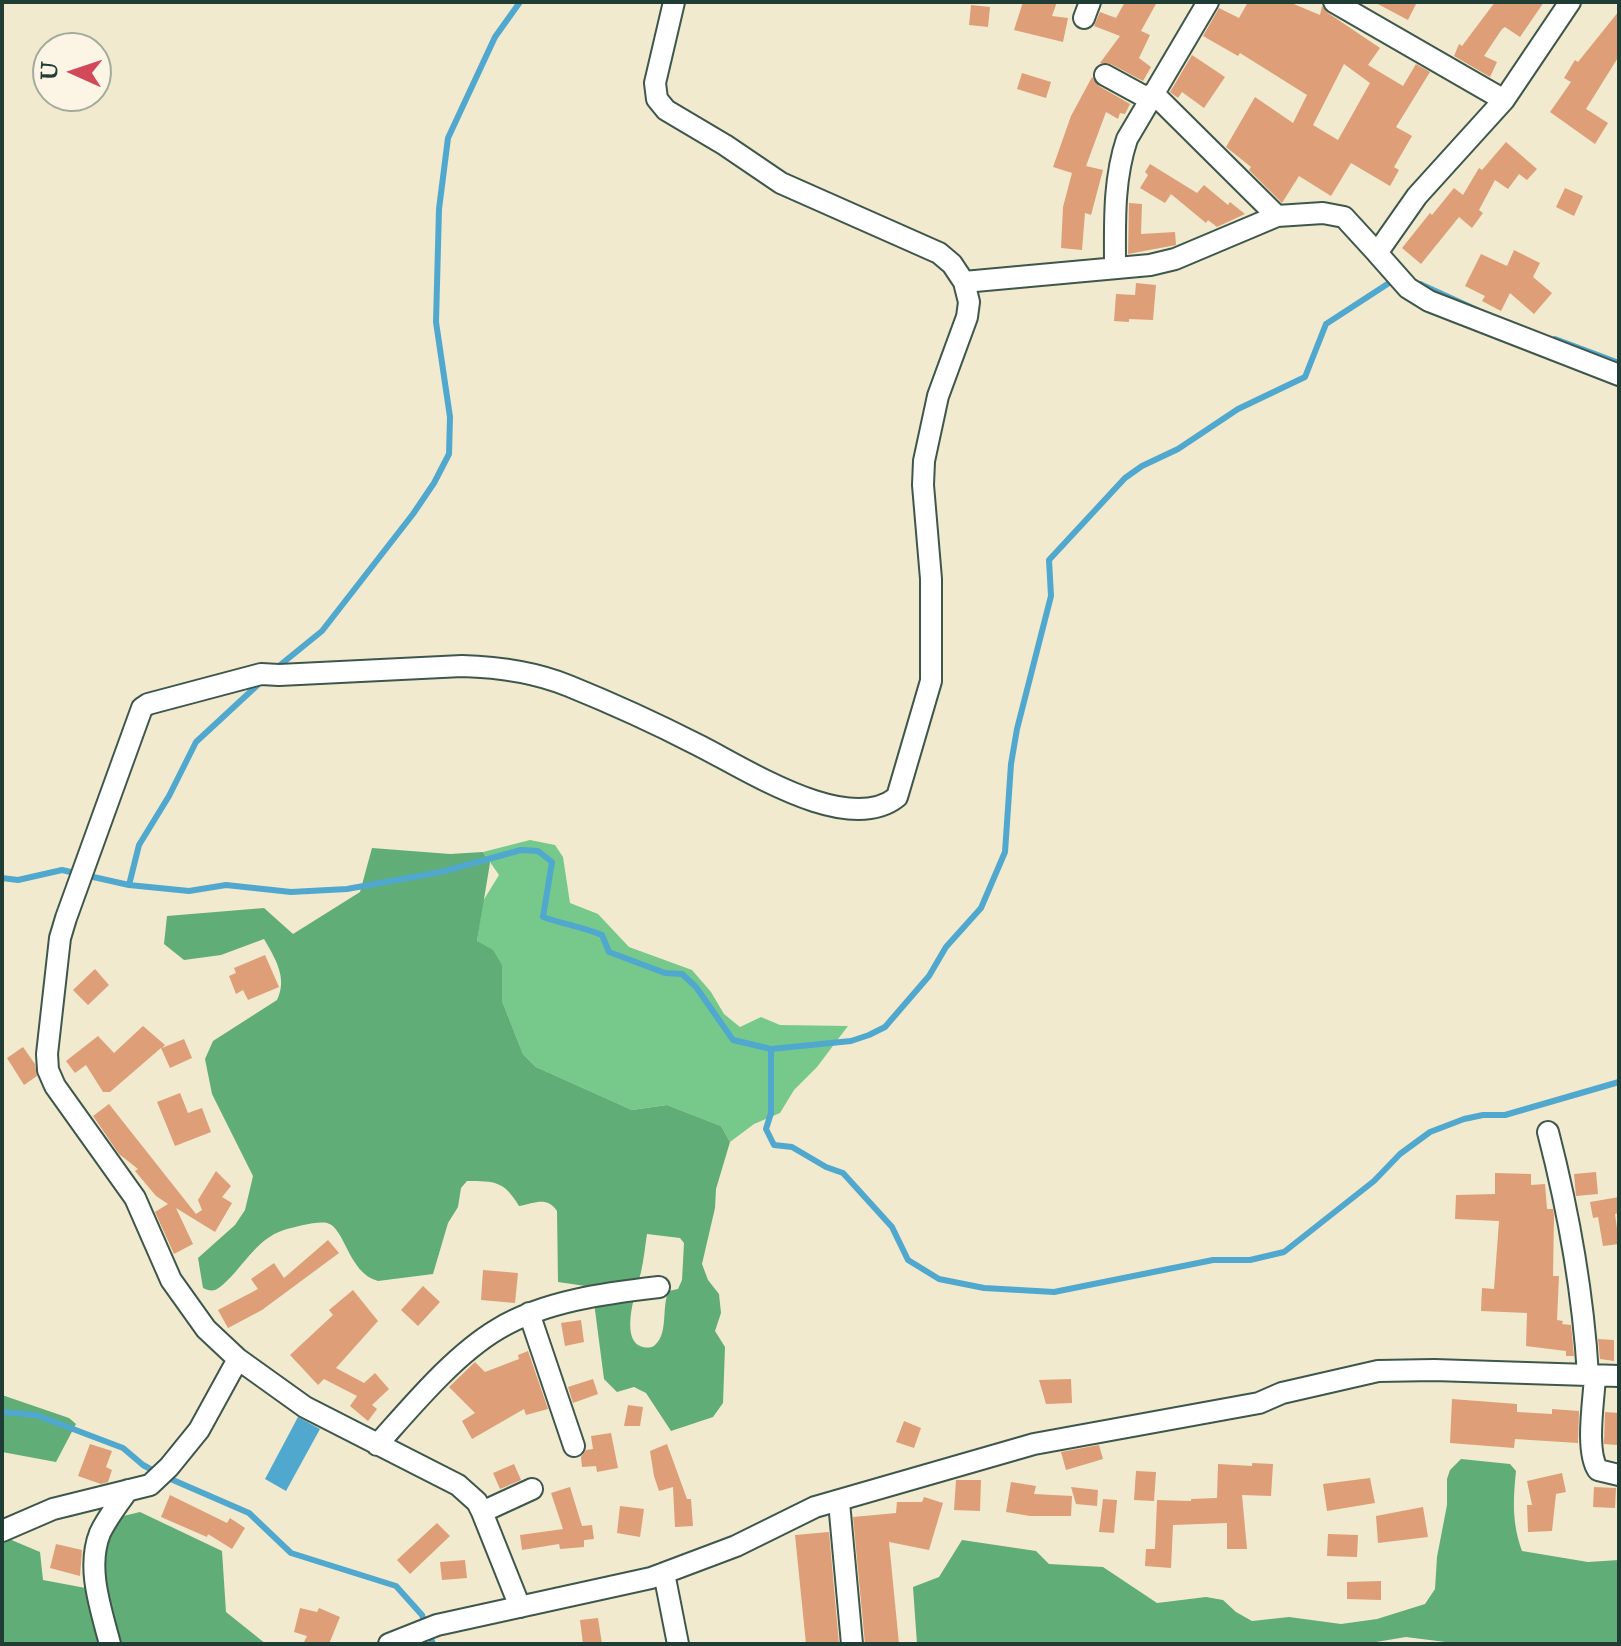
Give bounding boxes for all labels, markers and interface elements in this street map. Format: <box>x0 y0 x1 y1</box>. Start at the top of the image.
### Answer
north arrow <box>32 32 112 112</box>
text: U <box>36 61 64 81</box>

